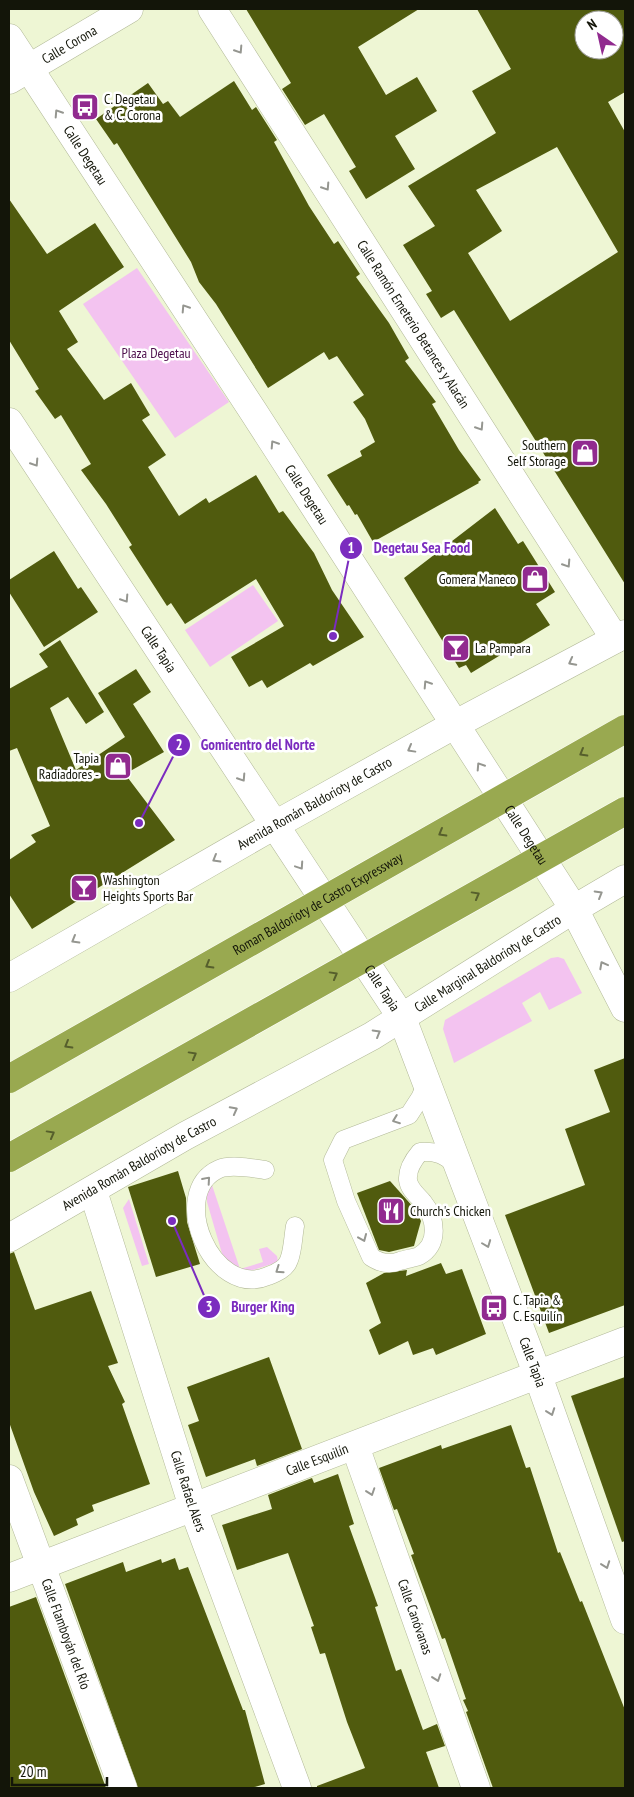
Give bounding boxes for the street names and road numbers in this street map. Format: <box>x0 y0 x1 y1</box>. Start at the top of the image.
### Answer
street label: Calle Corona <box>38 21 100 68</box>
street label: Calle Degetau <box>60 122 112 188</box>
street label: Calle Ramón Emeterio Betances y Alacán <box>353 237 474 412</box>
street label: Calle Degetau <box>281 461 333 528</box>
street label: Calle Tapia <box>137 622 181 676</box>
street label: Avenida Román Baldorioty de Castro <box>234 752 395 854</box>
street label: Calle Degetau <box>500 802 552 868</box>
street label: Roman Baldorioty de Castro Expressway <box>229 848 406 959</box>
street label: Calle Marginal Baldorioty de Castro <box>411 910 564 1016</box>
street label: Calle Tapia <box>360 961 404 1015</box>
street label: Avenida Román Baldorioty de Castro <box>59 1112 219 1214</box>
street label: Calle Tapia <box>515 1334 550 1390</box>
street label: Calle Esquilín <box>283 1439 351 1480</box>
street label: Calle Rafael Alers <box>167 1448 211 1535</box>
street label: Calle Flamboyán del Río <box>37 1576 95 1692</box>
street label: Calle Canóvanas <box>394 1577 437 1657</box>

